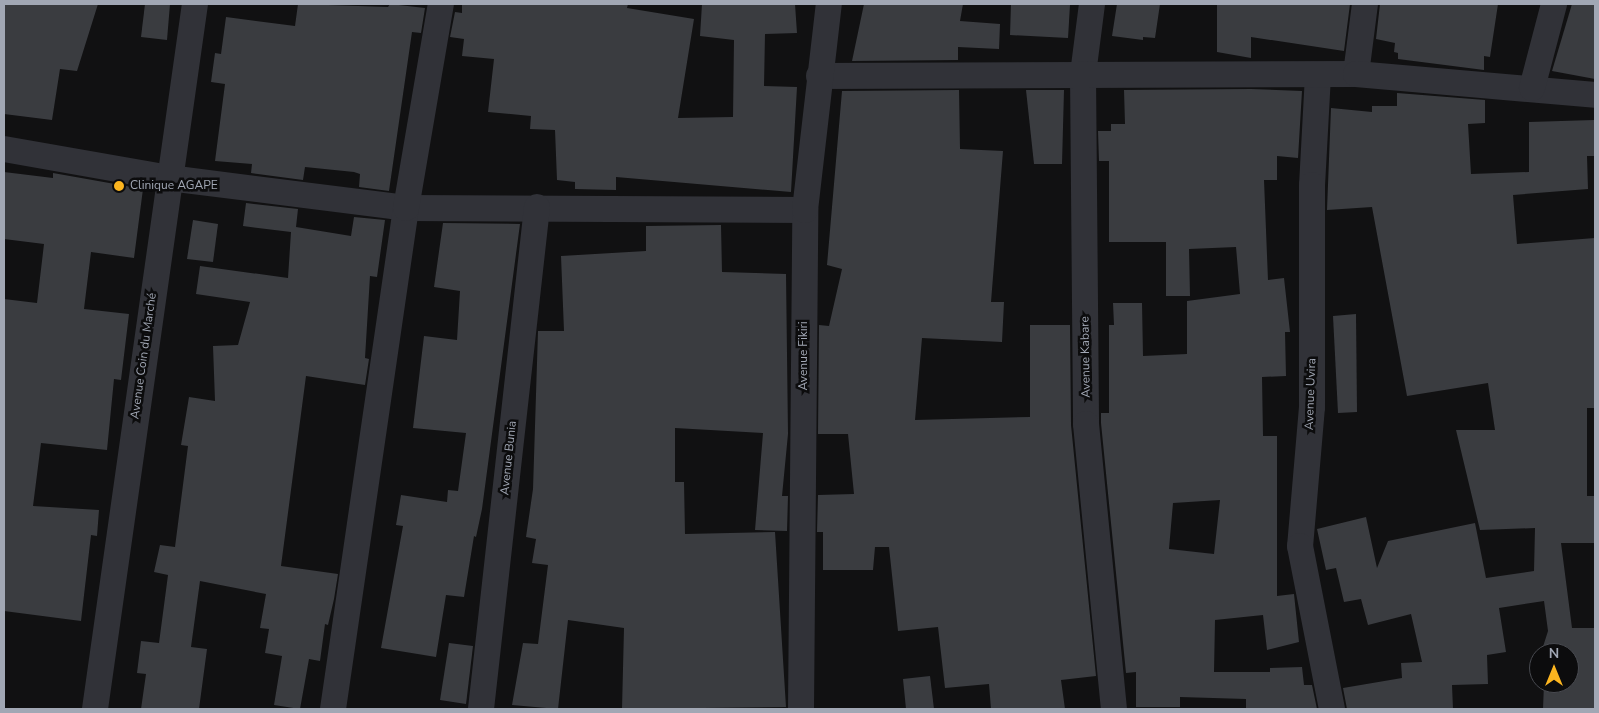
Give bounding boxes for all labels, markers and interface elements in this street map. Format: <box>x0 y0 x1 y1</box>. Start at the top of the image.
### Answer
marker: Clinique AGAPE <box>112 179 126 193</box>
place label: Clinique AGAPE <box>130 179 218 193</box>
street label: Avenue Coin du Marché <box>128 292 160 420</box>
street label: Avenue Kabare <box>1078 316 1094 398</box>
street label: Avenue Fikiri <box>797 321 811 391</box>
street label: Avenue Uvira <box>1303 358 1319 430</box>
street label: Avenue Bunia <box>498 420 520 496</box>
north arrow <box>1529 643 1579 693</box>
text: N <box>1549 644 1559 663</box>

